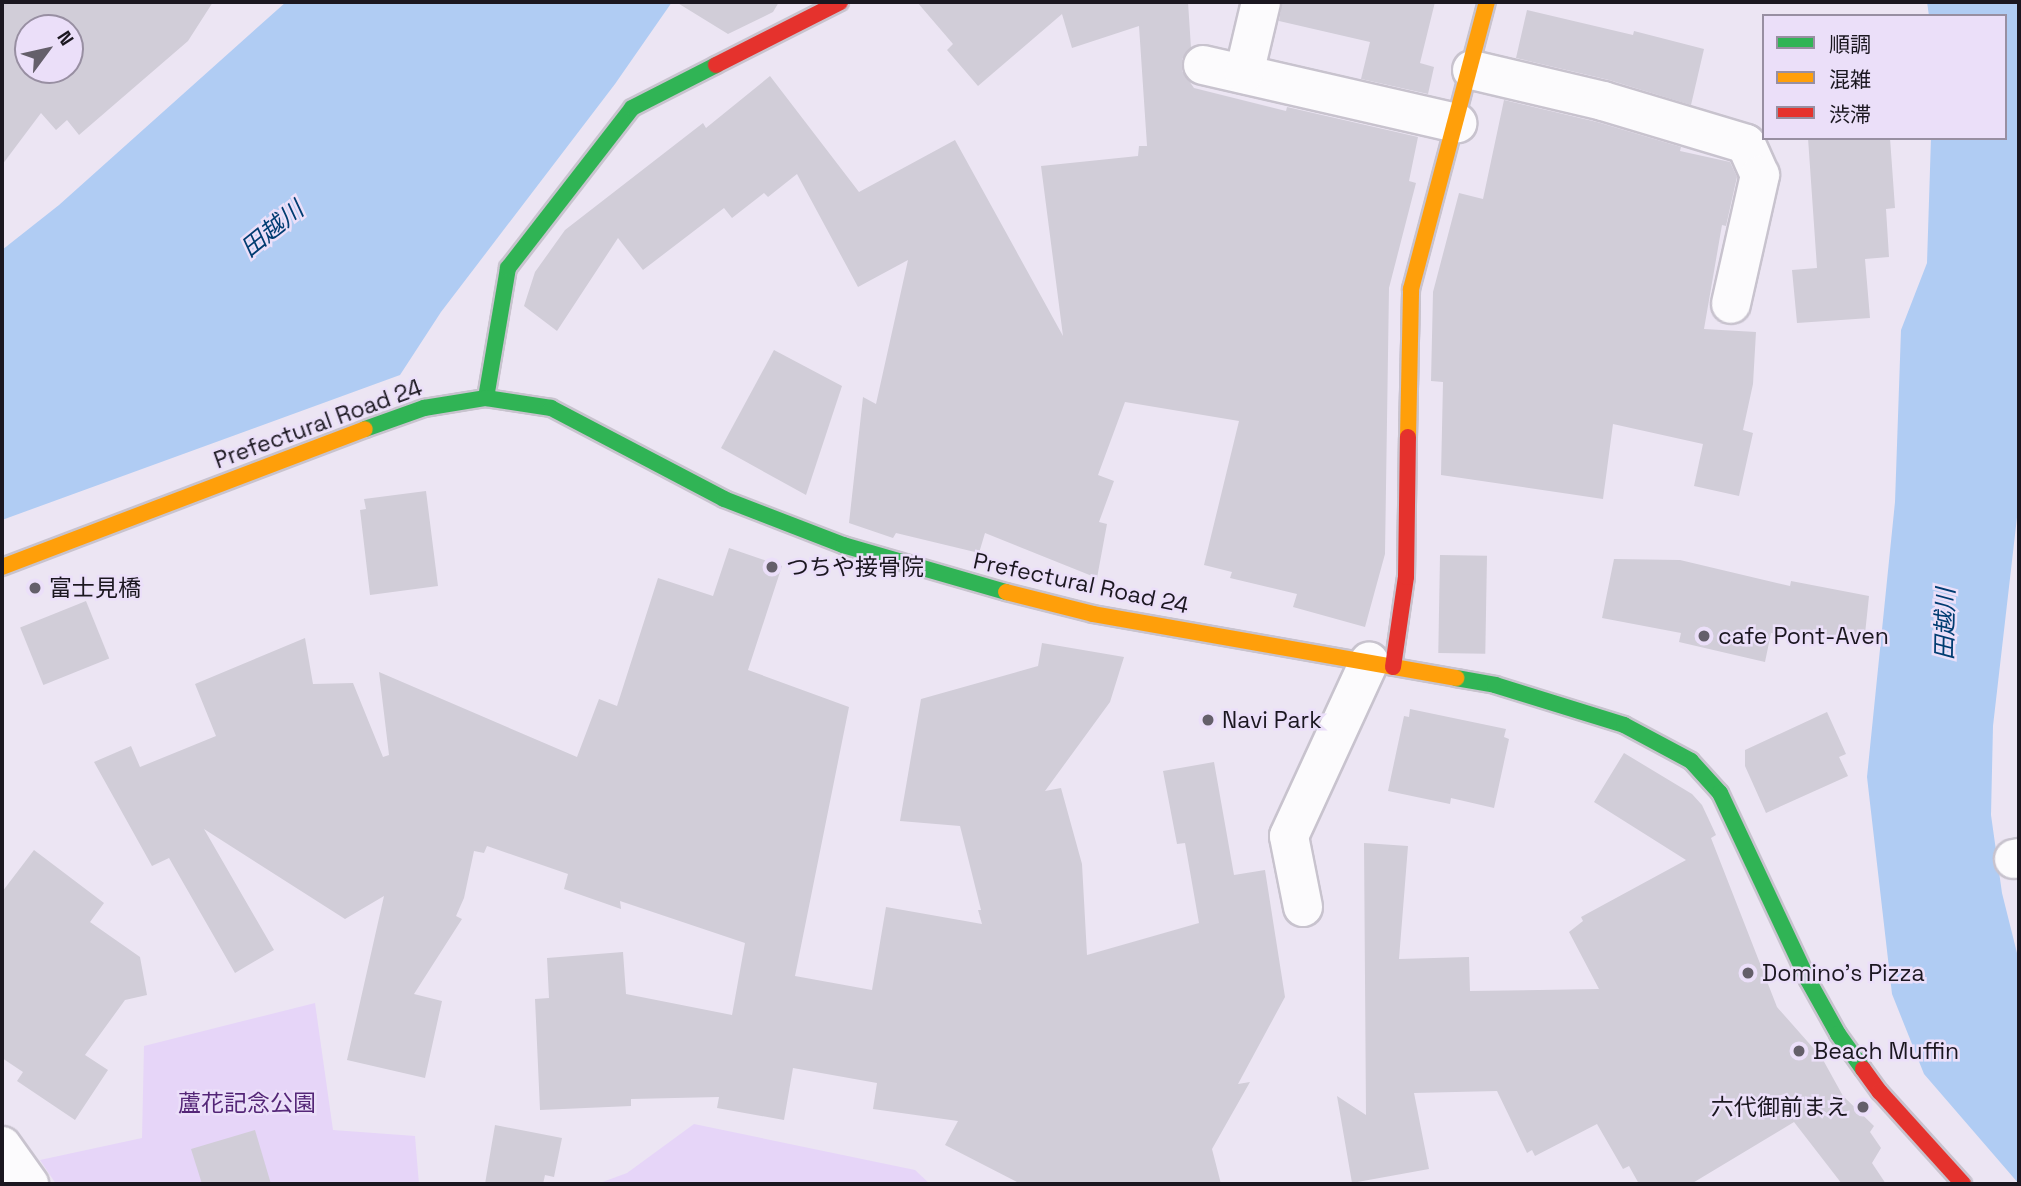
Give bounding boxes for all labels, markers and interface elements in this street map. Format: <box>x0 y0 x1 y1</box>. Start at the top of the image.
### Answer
north arrow <box>14 14 84 84</box>
legend <box>1762 14 2007 140</box>
text: N <box>51 26 79 51</box>
text: 順調 <box>1829 31 1871 58</box>
text: 混雑 <box>1829 66 1871 93</box>
text: 渋滞 <box>1829 101 1871 128</box>
water label: 田越川 <box>235 195 309 263</box>
street label: Prefectural Road 24 <box>210 374 426 474</box>
street label: Prefectural Road 24 <box>971 547 1191 619</box>
place label: つちや接骨院 <box>786 553 924 581</box>
marker: つちや接骨院 <box>764 559 780 575</box>
place label: 富士見橋 <box>49 574 141 602</box>
marker: 富士見橋 <box>27 580 43 596</box>
water label: 田越川 <box>1930 588 1960 660</box>
place label: cafe Pont-Aven <box>1718 622 1889 650</box>
marker: cafe Pont-Aven <box>1696 628 1712 644</box>
place label: Navi Park <box>1222 706 1322 734</box>
marker: Navi Park <box>1200 712 1216 728</box>
place label: Domino's Pizza <box>1762 959 1925 987</box>
marker: Domino's Pizza <box>1740 965 1756 981</box>
place label: Beach Muffin <box>1813 1037 1959 1065</box>
marker: Beach Muffin <box>1791 1043 1807 1059</box>
park label: 蘆花記念公園 <box>178 1089 316 1117</box>
place label: 六代御前まえ <box>1711 1093 1849 1121</box>
marker: 六代御前まえ <box>1855 1099 1871 1115</box>

